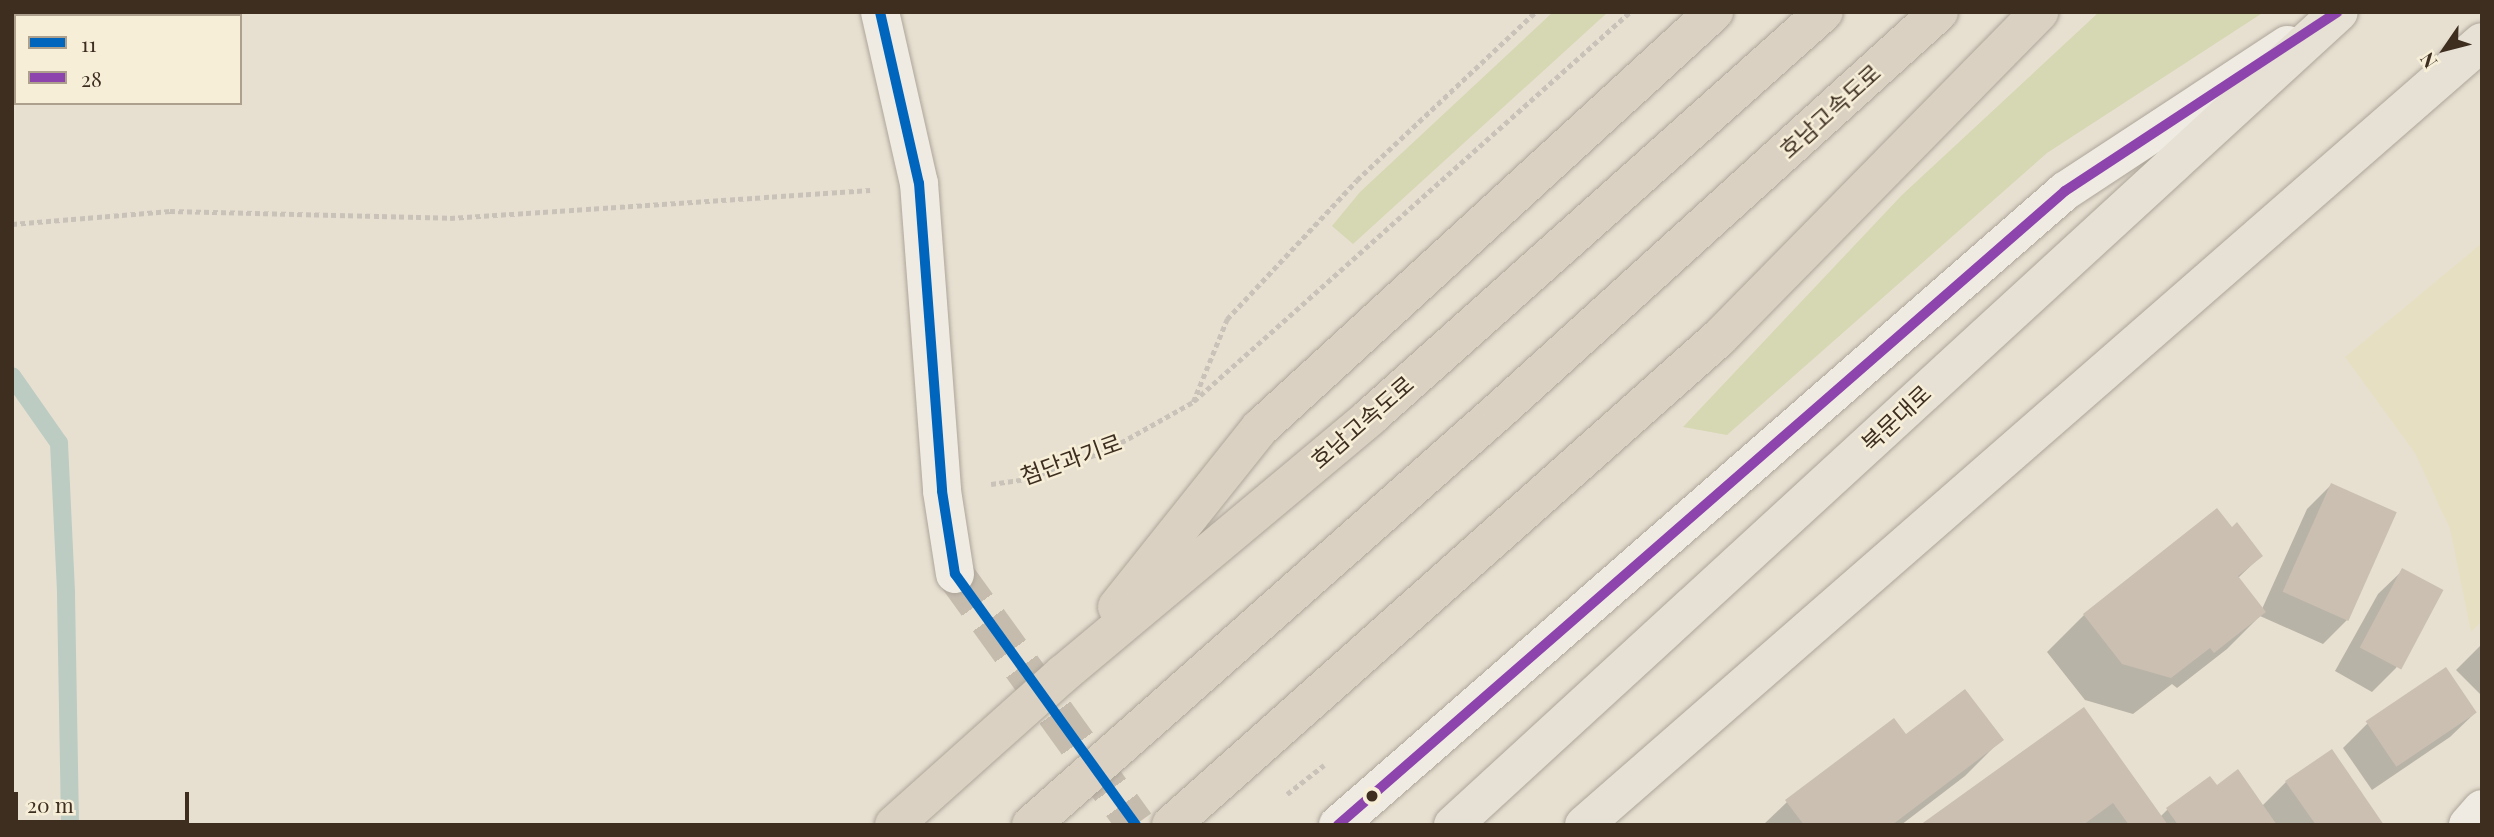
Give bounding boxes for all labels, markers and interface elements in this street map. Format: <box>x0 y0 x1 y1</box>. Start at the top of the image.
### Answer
legend <box>14 14 242 105</box>
north arrow <box>2410 14 2480 84</box>
text: 11 <box>81 29 97 57</box>
text: N <box>2413 48 2442 74</box>
street label: 호남고속도로 <box>1774 58 1886 164</box>
text: 28 <box>81 64 102 92</box>
street label: 호남고속도로 <box>1305 370 1419 474</box>
street label: 북문대로 <box>1856 379 1936 457</box>
street label: 첨단과기로 <box>1017 428 1125 490</box>
scale bar <box>18 778 192 822</box>
unlabelled marker <box>1365 789 1379 803</box>
text: 20 m <box>27 790 74 818</box>

